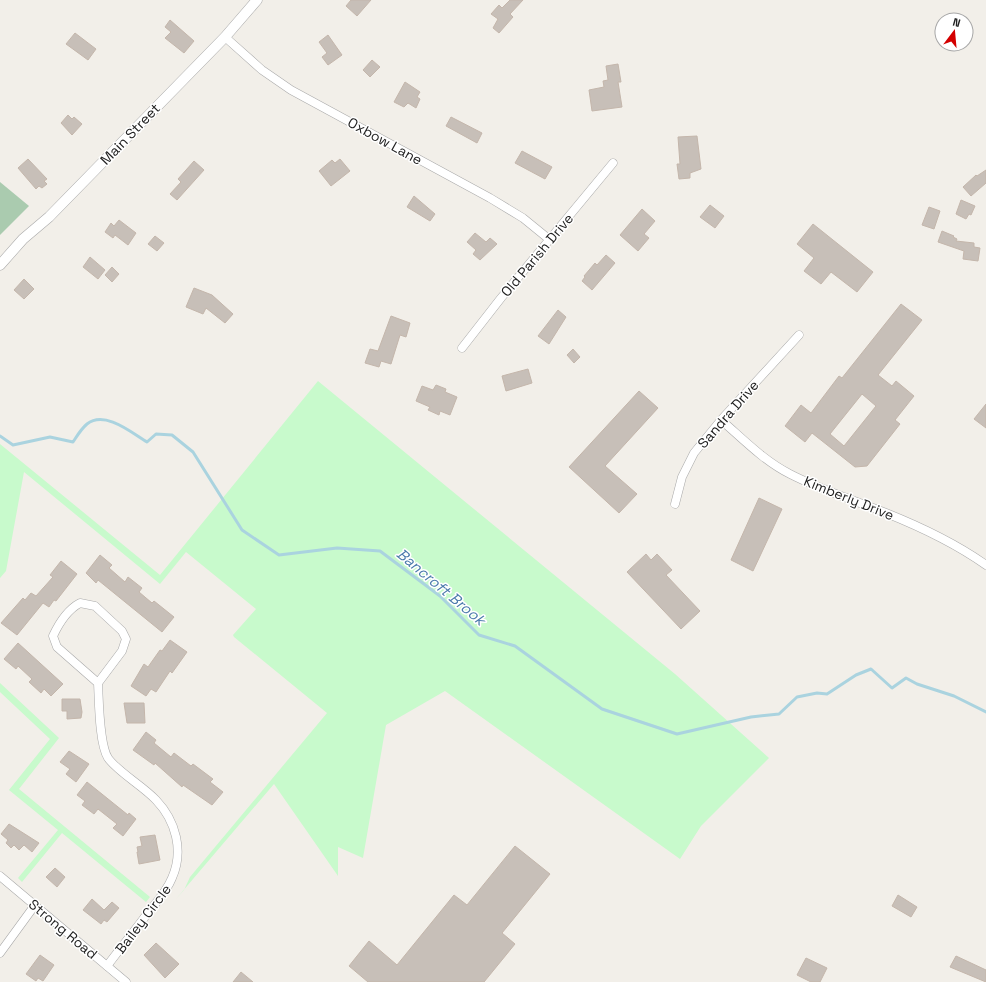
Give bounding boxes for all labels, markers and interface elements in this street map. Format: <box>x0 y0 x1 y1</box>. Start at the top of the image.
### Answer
north arrow <box>934 12 974 52</box>
text: N <box>951 15 962 30</box>
street label: Main Street <box>96 99 164 169</box>
street label: Oxbow Lane <box>345 113 425 169</box>
street label: Old Parish Drive <box>497 210 577 300</box>
street label: Sandra Drive <box>693 376 763 452</box>
street label: Kimberly Drive <box>801 472 897 524</box>
water label: Bancroft Brook <box>393 544 491 631</box>
street label: Bailey Circle <box>111 881 175 957</box>
street label: Strong Road <box>25 895 101 963</box>

